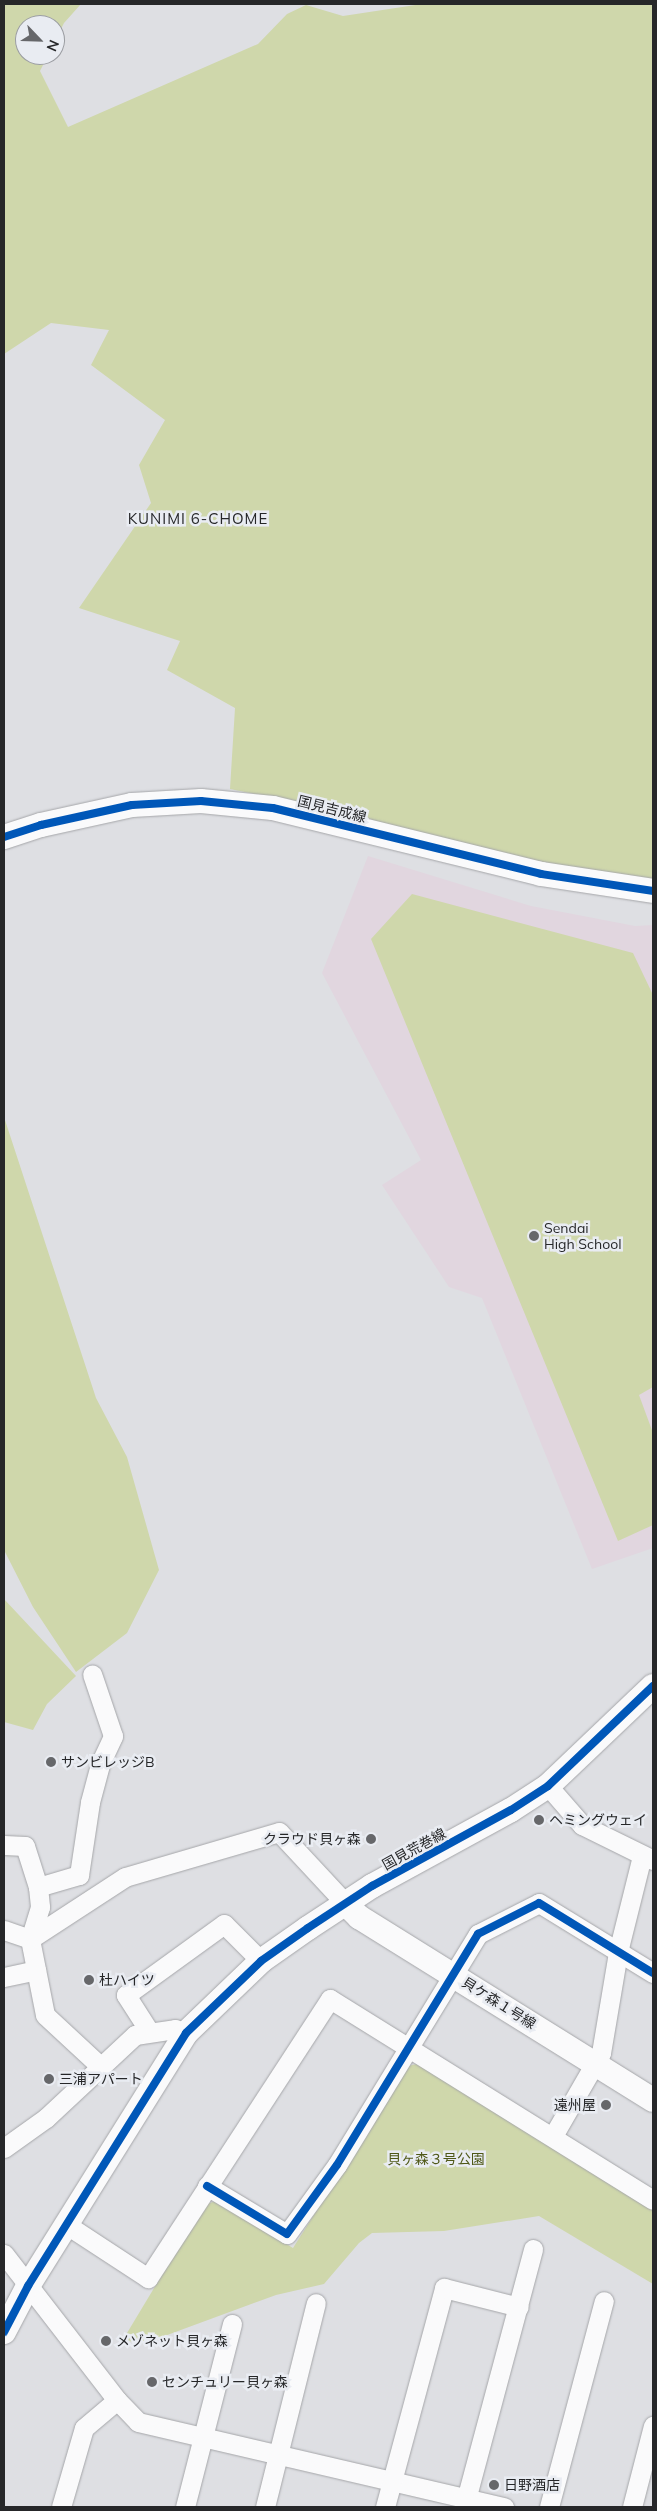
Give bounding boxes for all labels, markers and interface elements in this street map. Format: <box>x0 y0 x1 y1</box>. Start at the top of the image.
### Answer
north arrow <box>15 15 65 65</box>
text: N <box>42 37 63 54</box>
district label: KUNIMI 6-CHOME <box>126 510 270 528</box>
street label: 国見吉成線 <box>296 792 368 826</box>
place label: Sendai High School <box>544 1220 622 1252</box>
marker: Sendai High School <box>528 1230 540 1242</box>
place label: サンビレッジB <box>61 1754 155 1770</box>
marker: サンビレッジB <box>45 1756 57 1768</box>
place label: ヘミングウェイ <box>549 1812 647 1828</box>
marker: ヘミングウェイ <box>533 1814 545 1826</box>
street label: 国見荒巻線 <box>379 1825 449 1873</box>
place label: クラウド貝ヶ森 <box>263 1831 361 1847</box>
marker: クラウド貝ヶ森 <box>365 1833 377 1845</box>
place label: 杜ハイツ <box>99 1972 155 1988</box>
marker: 杜ハイツ <box>83 1974 95 1986</box>
street label: 貝ケ森１号線 <box>459 1974 539 2032</box>
place label: 三浦アパート <box>59 2071 143 2087</box>
marker: 三浦アパート <box>43 2073 55 2085</box>
place label: 遠州屋 <box>554 2097 596 2113</box>
marker: 遠州屋 <box>600 2099 612 2111</box>
park label: 貝ヶ森３号公園 <box>387 2151 485 2167</box>
place label: メゾネット貝ヶ森 <box>116 2333 228 2349</box>
marker: メゾネット貝ヶ森 <box>100 2335 112 2347</box>
place label: センチュリー貝ヶ森 <box>162 2374 288 2390</box>
marker: センチュリー貝ヶ森 <box>146 2376 158 2388</box>
place label: 日野酒店 <box>504 2477 560 2493</box>
marker: 日野酒店 <box>488 2479 500 2491</box>

